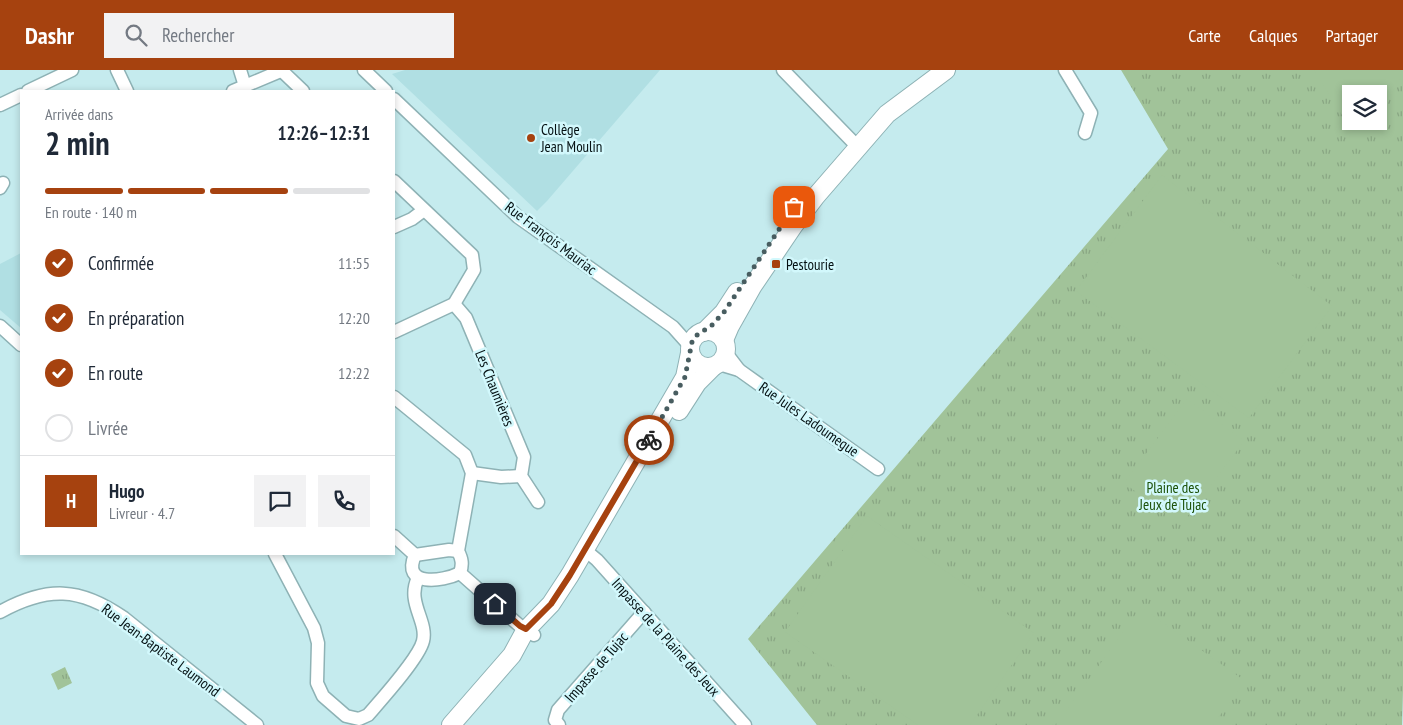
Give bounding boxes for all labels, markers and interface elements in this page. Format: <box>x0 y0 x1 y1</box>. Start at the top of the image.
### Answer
search box <box>104 13 454 58</box>
text: Dashr <box>25 20 74 51</box>
icon: search <box>122 21 150 49</box>
text: Rechercher <box>162 23 234 47</box>
text: Carte <box>1188 24 1221 47</box>
text: Calques <box>1249 24 1298 47</box>
text: Partager <box>1326 24 1378 47</box>
map controls <box>1342 85 1387 130</box>
button: layers <box>1342 85 1387 130</box>
text: Arrivée dans <box>45 104 113 124</box>
place label: Collège Jean Moulin <box>540 120 602 156</box>
text: 12:26–12:31 <box>277 121 370 145</box>
text: 2 min <box>45 122 110 164</box>
marker: Collège Jean Moulin <box>525 132 537 144</box>
pin <box>773 186 815 228</box>
icon: bag <box>780 193 808 221</box>
street label: Rue François Mauriac <box>501 197 601 279</box>
text: En route · 140 m <box>45 202 137 222</box>
icon: check <box>45 249 73 277</box>
text: Confirmée <box>88 251 154 275</box>
text: 11:55 <box>338 253 370 273</box>
place label: Pestourie <box>786 255 834 274</box>
marker: Pestourie <box>770 258 782 270</box>
icon: check <box>45 304 73 332</box>
text: En préparation <box>88 306 184 330</box>
text: 12:20 <box>338 308 370 328</box>
street label: Les Chaumières <box>471 347 519 429</box>
icon: check <box>45 359 73 387</box>
text: En route <box>88 361 143 385</box>
text: 12:22 <box>338 363 370 383</box>
street label: Rue Jules Ladoumegue <box>755 377 863 461</box>
courier <box>624 415 674 465</box>
text: Livrée <box>88 416 128 440</box>
icon: bike <box>635 426 663 454</box>
button: chat <box>254 475 306 527</box>
button: phone <box>318 475 370 527</box>
park label: Plaine des Jeux de Tujac <box>1138 478 1207 514</box>
text: Hugo <box>109 479 144 503</box>
text: H <box>66 489 76 513</box>
text: Livreur · 4.7 <box>109 503 175 523</box>
street label: Impasse de la Plaine des Jeux <box>608 574 724 700</box>
pin <box>474 583 516 625</box>
icon: home <box>481 590 509 618</box>
street label: Rue Jean-Baptiste Laumond <box>98 599 224 701</box>
street label: Impasse de Tujac <box>560 627 632 706</box>

